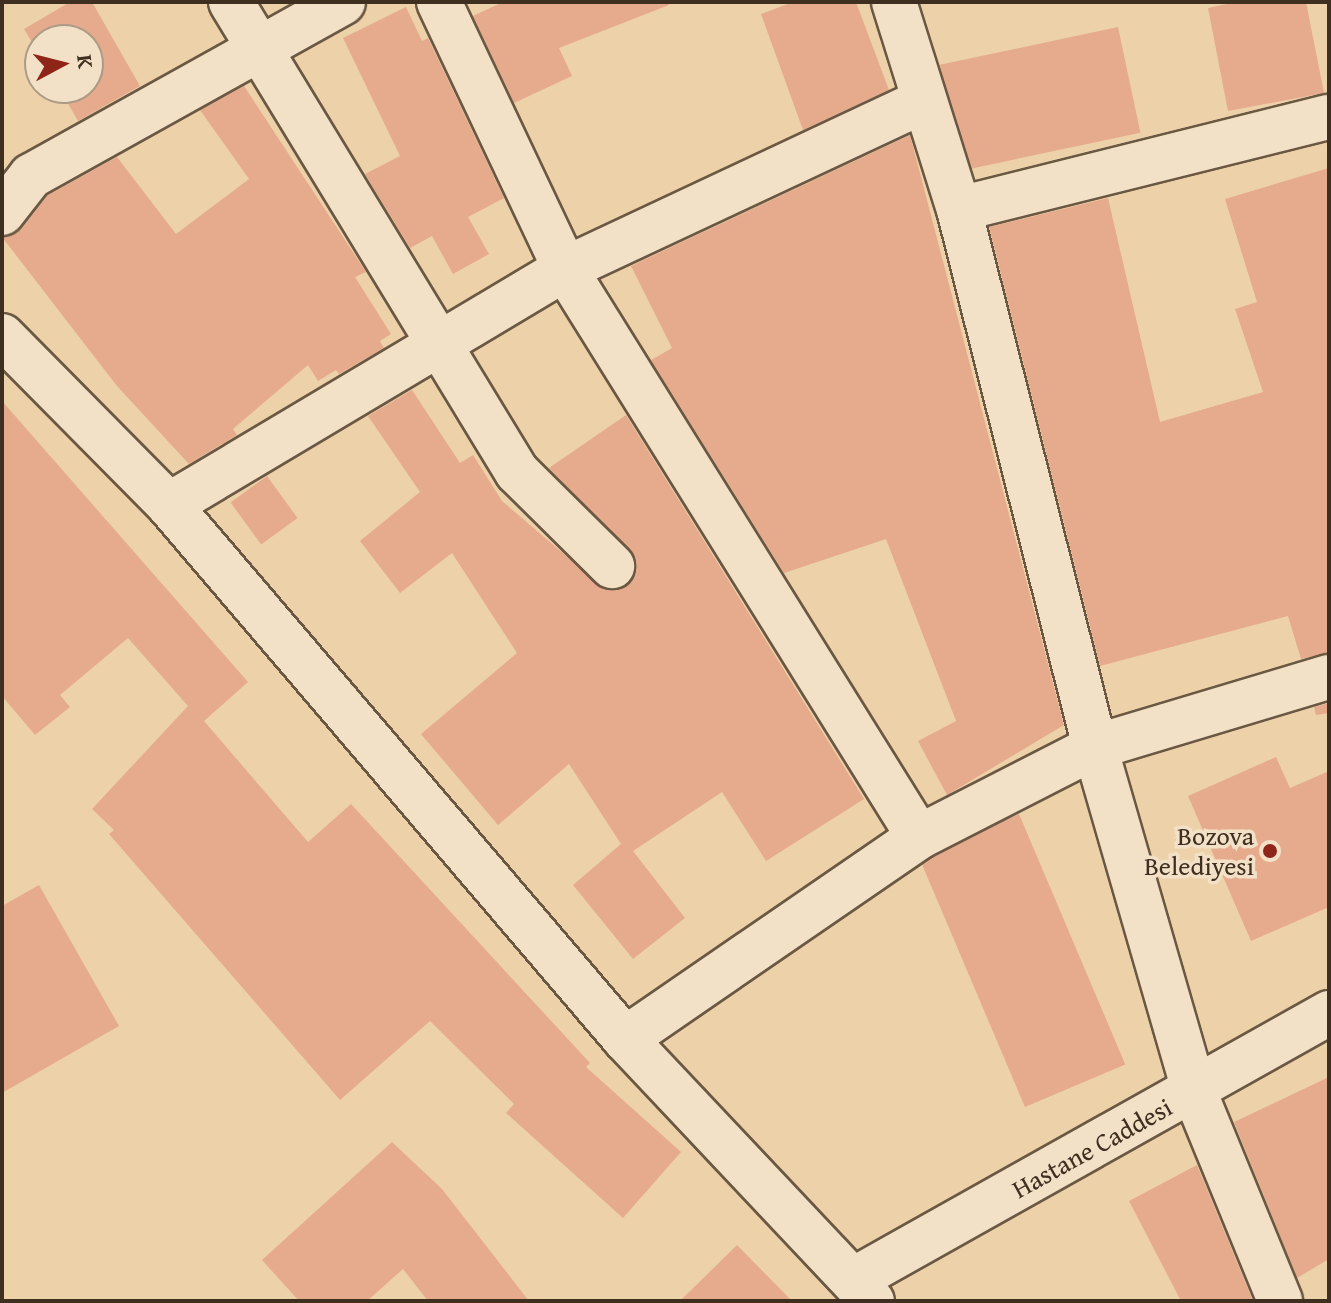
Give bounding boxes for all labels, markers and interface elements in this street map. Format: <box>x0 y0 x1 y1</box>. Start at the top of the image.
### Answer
north arrow <box>24 24 104 104</box>
text: K <box>69 52 103 70</box>
place label: Bozova Belediyesi <box>1144 820 1254 882</box>
marker: Bozova Belediyesi <box>1261 842 1279 860</box>
street label: Hastane Caddesi <box>1007 1091 1177 1205</box>

